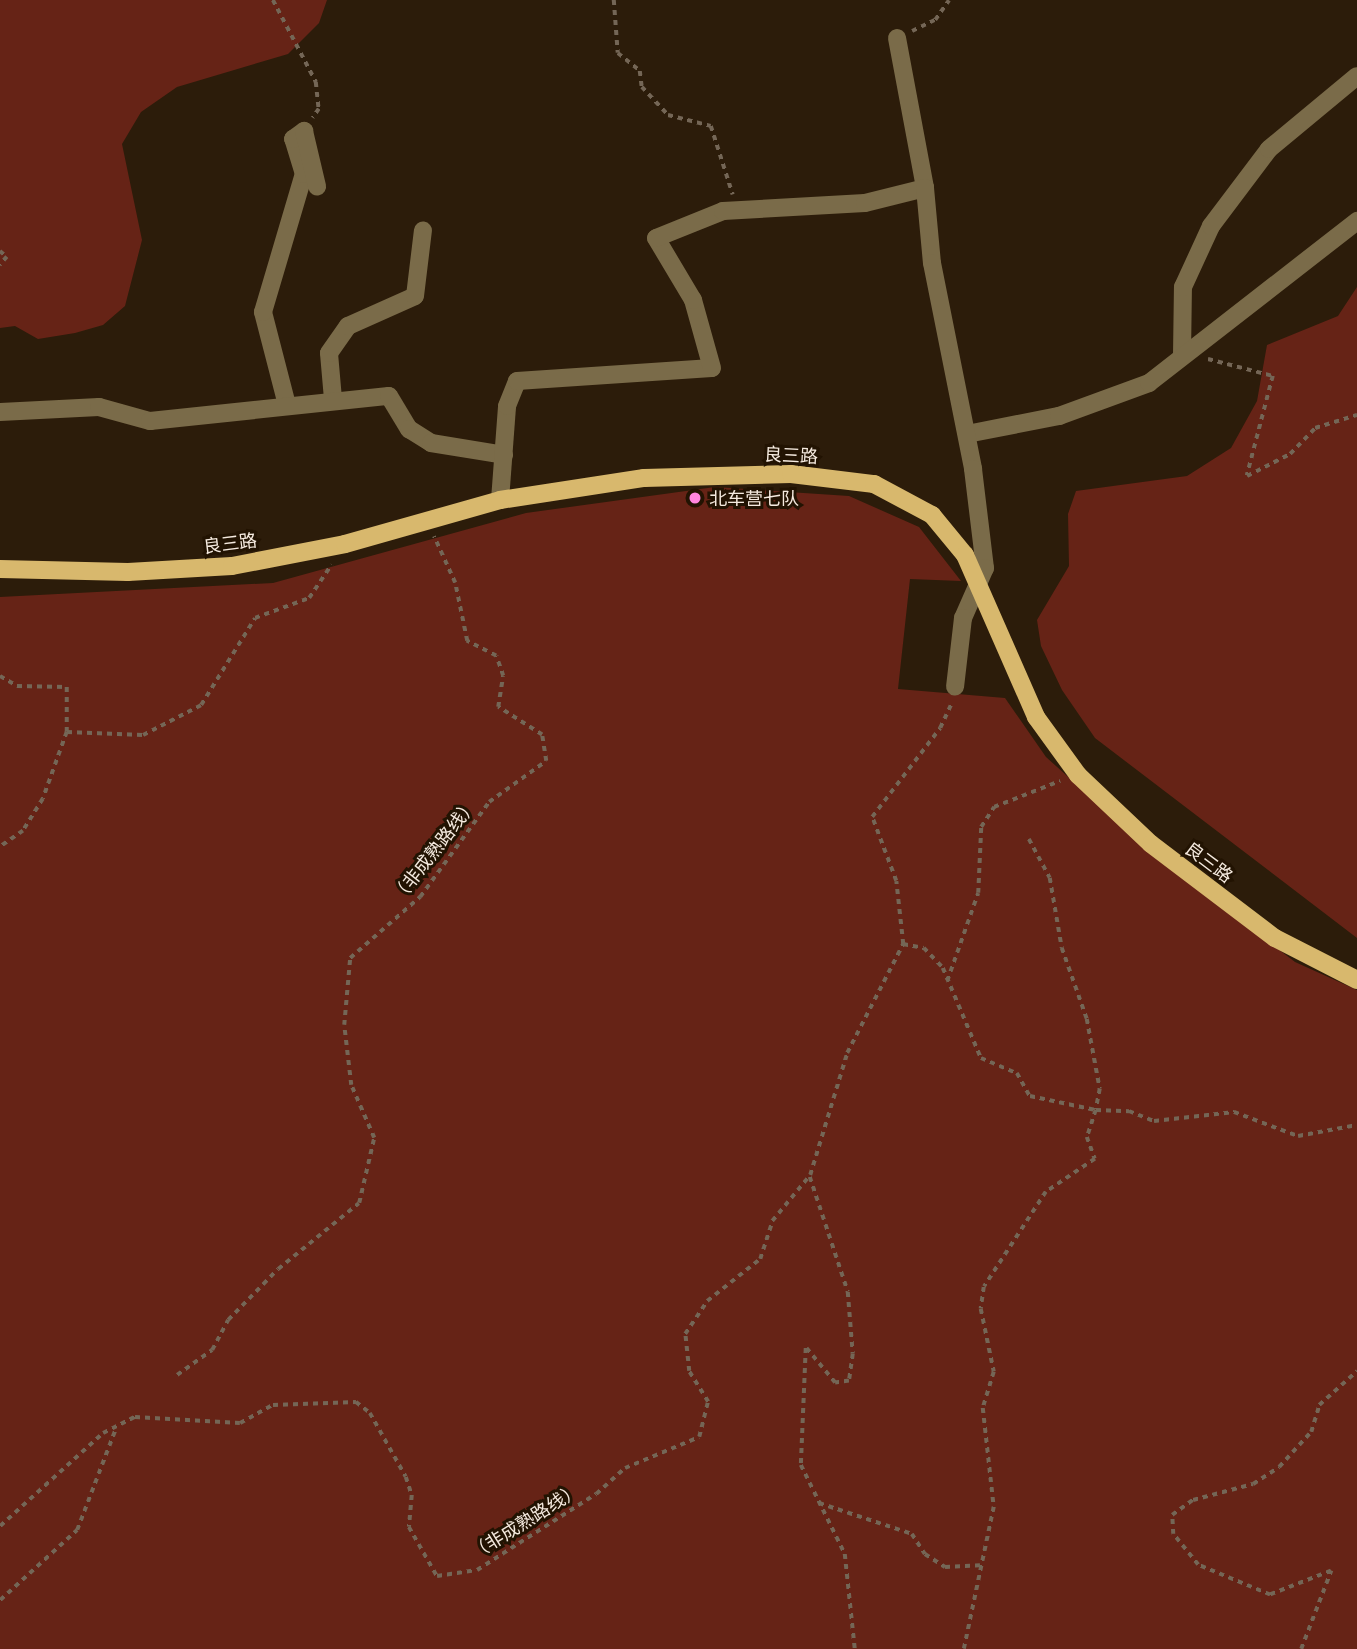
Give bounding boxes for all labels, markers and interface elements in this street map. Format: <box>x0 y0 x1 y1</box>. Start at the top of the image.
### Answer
street label: 良三路 <box>763 443 819 467</box>
place label: 北车营七队 <box>709 487 799 509</box>
marker: 北车营七队 <box>687 490 703 506</box>
street label: 良三路 <box>202 529 258 557</box>
street label: （非成熟路线） <box>387 794 481 906</box>
street label: 良三路 <box>1181 837 1237 887</box>
street label: （非成熟路线） <box>466 1478 584 1564</box>

